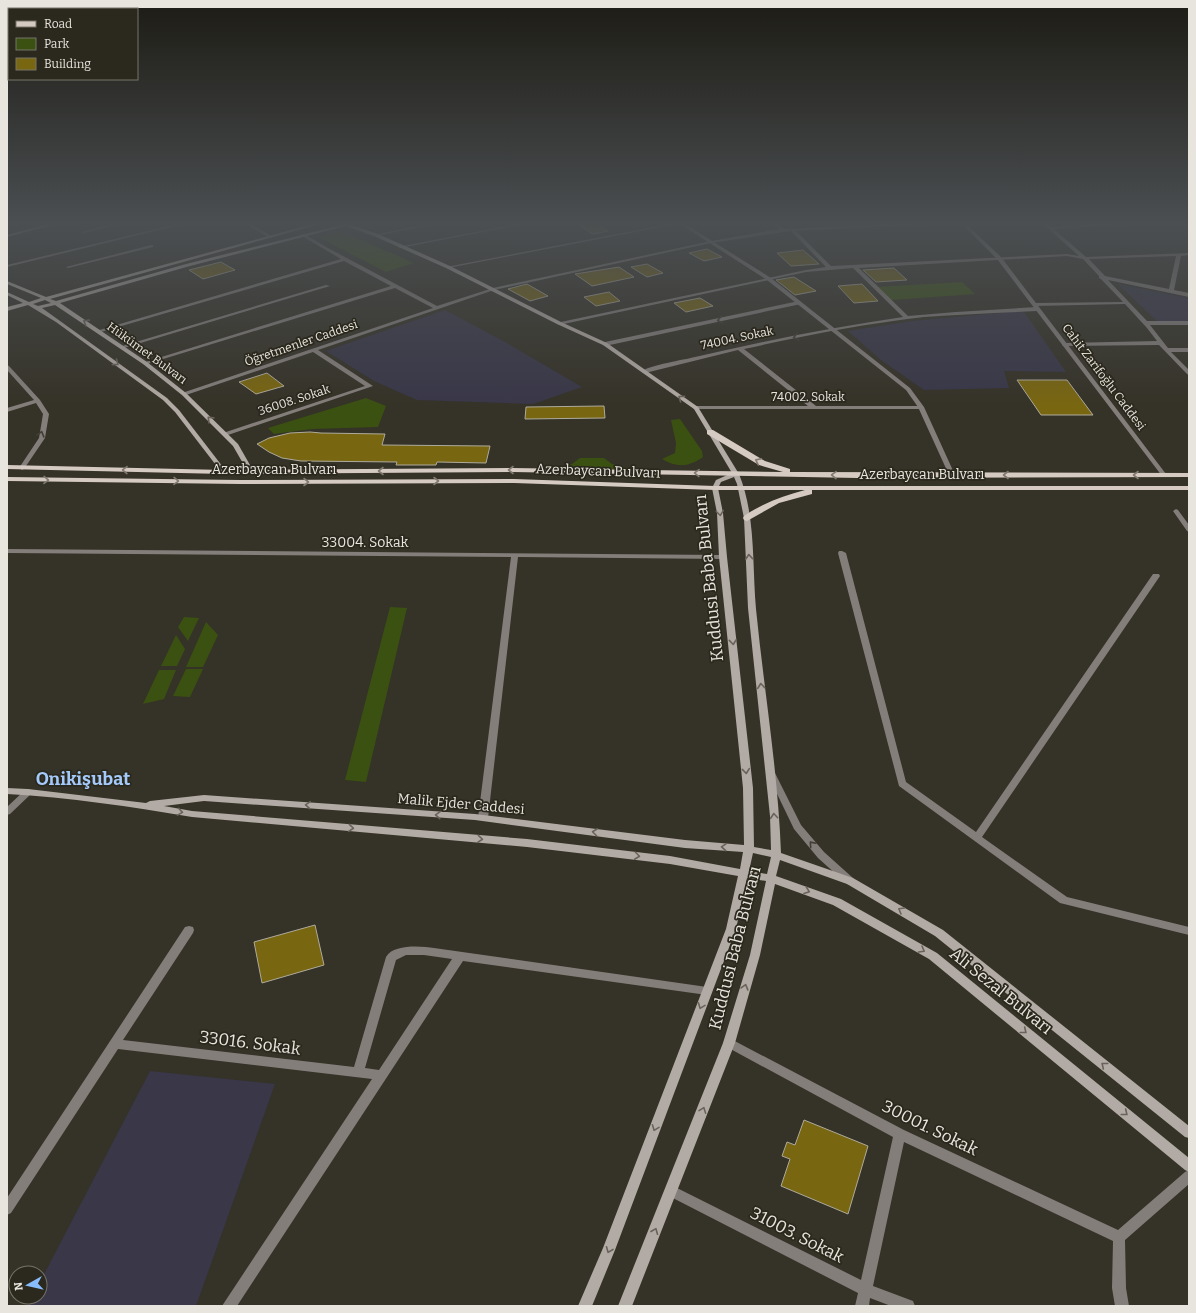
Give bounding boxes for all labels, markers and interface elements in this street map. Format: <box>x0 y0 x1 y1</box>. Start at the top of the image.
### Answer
legend <box>8 8 138 80</box>
text: Road <box>44 17 72 31</box>
text: Park <box>44 37 70 51</box>
text: Building <box>44 57 91 71</box>
one-way arrow <box>717 315 723 323</box>
street label: Öğretmenler Caddesi <box>242 316 360 369</box>
street label: Hükümet Bulvarı <box>104 319 190 387</box>
one-way arrow <box>83 320 90 327</box>
street label: Cahit Zarifoğlu Caddesi <box>1059 321 1149 433</box>
street label: 74004. Sokak <box>699 323 775 353</box>
one-way arrow <box>793 333 799 341</box>
one-way arrow <box>111 358 118 365</box>
street label: 36008. Sokak <box>256 382 332 418</box>
street label: 74002. Sokak <box>771 390 845 404</box>
one-way arrow <box>679 395 686 402</box>
one-way arrow <box>207 416 215 424</box>
one-way arrow <box>36 431 45 438</box>
one-way arrow <box>755 458 762 465</box>
street label: Azerbaycan Bulvarı <box>535 460 661 482</box>
street label: Azerbaycan Bulvarı <box>212 461 336 478</box>
one-way arrow <box>122 466 128 474</box>
one-way arrow <box>508 466 514 474</box>
street label: Azerbaycan Bulvarı <box>860 466 984 483</box>
one-way arrow <box>378 467 384 475</box>
one-way arrow <box>694 469 700 477</box>
one-way arrow <box>831 471 837 480</box>
one-way arrow <box>1003 471 1009 479</box>
one-way arrow <box>1133 471 1139 479</box>
one-way arrow <box>43 476 49 484</box>
one-way arrow <box>173 477 179 485</box>
one-way arrow <box>433 477 439 486</box>
one-way arrow <box>303 478 309 486</box>
street label: Kuddusi Baba Bulvarı <box>690 493 728 663</box>
one-way arrow <box>715 510 724 516</box>
street label: 33004. Sokak <box>322 534 409 551</box>
one-way arrow <box>744 554 753 560</box>
one-way arrow <box>728 639 737 645</box>
one-way arrow <box>757 683 766 689</box>
district label: Onikişubat <box>36 768 130 790</box>
one-way arrow <box>741 768 750 775</box>
street label: Malik Ejder Caddesi <box>397 790 525 818</box>
one-way arrow <box>305 801 311 810</box>
one-way arrow <box>176 807 183 815</box>
one-way arrow <box>435 810 441 819</box>
one-way arrow <box>770 813 779 819</box>
one-way arrow <box>348 823 354 832</box>
one-way arrow <box>592 828 598 837</box>
one-way arrow <box>477 835 483 844</box>
one-way arrow <box>809 841 817 849</box>
one-way arrow <box>721 842 727 851</box>
one-way arrow <box>634 852 640 861</box>
street label: Kuddusi Baba Bulvarı <box>705 864 765 1032</box>
one-way arrow <box>803 887 810 895</box>
one-way arrow <box>898 908 905 915</box>
street label: Ali Sezal Bulvarı <box>945 943 1057 1039</box>
one-way arrow <box>918 946 925 953</box>
one-way arrow <box>741 984 749 990</box>
one-way arrow <box>698 1003 706 1010</box>
street label: 33016. Sokak <box>198 1026 302 1060</box>
one-way arrow <box>1019 1026 1027 1033</box>
one-way arrow <box>1101 1063 1108 1070</box>
street label: 30001. Sokak <box>879 1096 982 1160</box>
one-way arrow <box>698 1106 706 1113</box>
one-way arrow <box>1120 1109 1127 1116</box>
one-way arrow <box>652 1124 660 1131</box>
street label: 31003. Sokak <box>747 1202 848 1268</box>
one-way arrow <box>651 1227 659 1234</box>
one-way arrow <box>606 1246 614 1253</box>
north arrow <box>8 1265 48 1305</box>
text: N <box>11 1281 26 1291</box>

